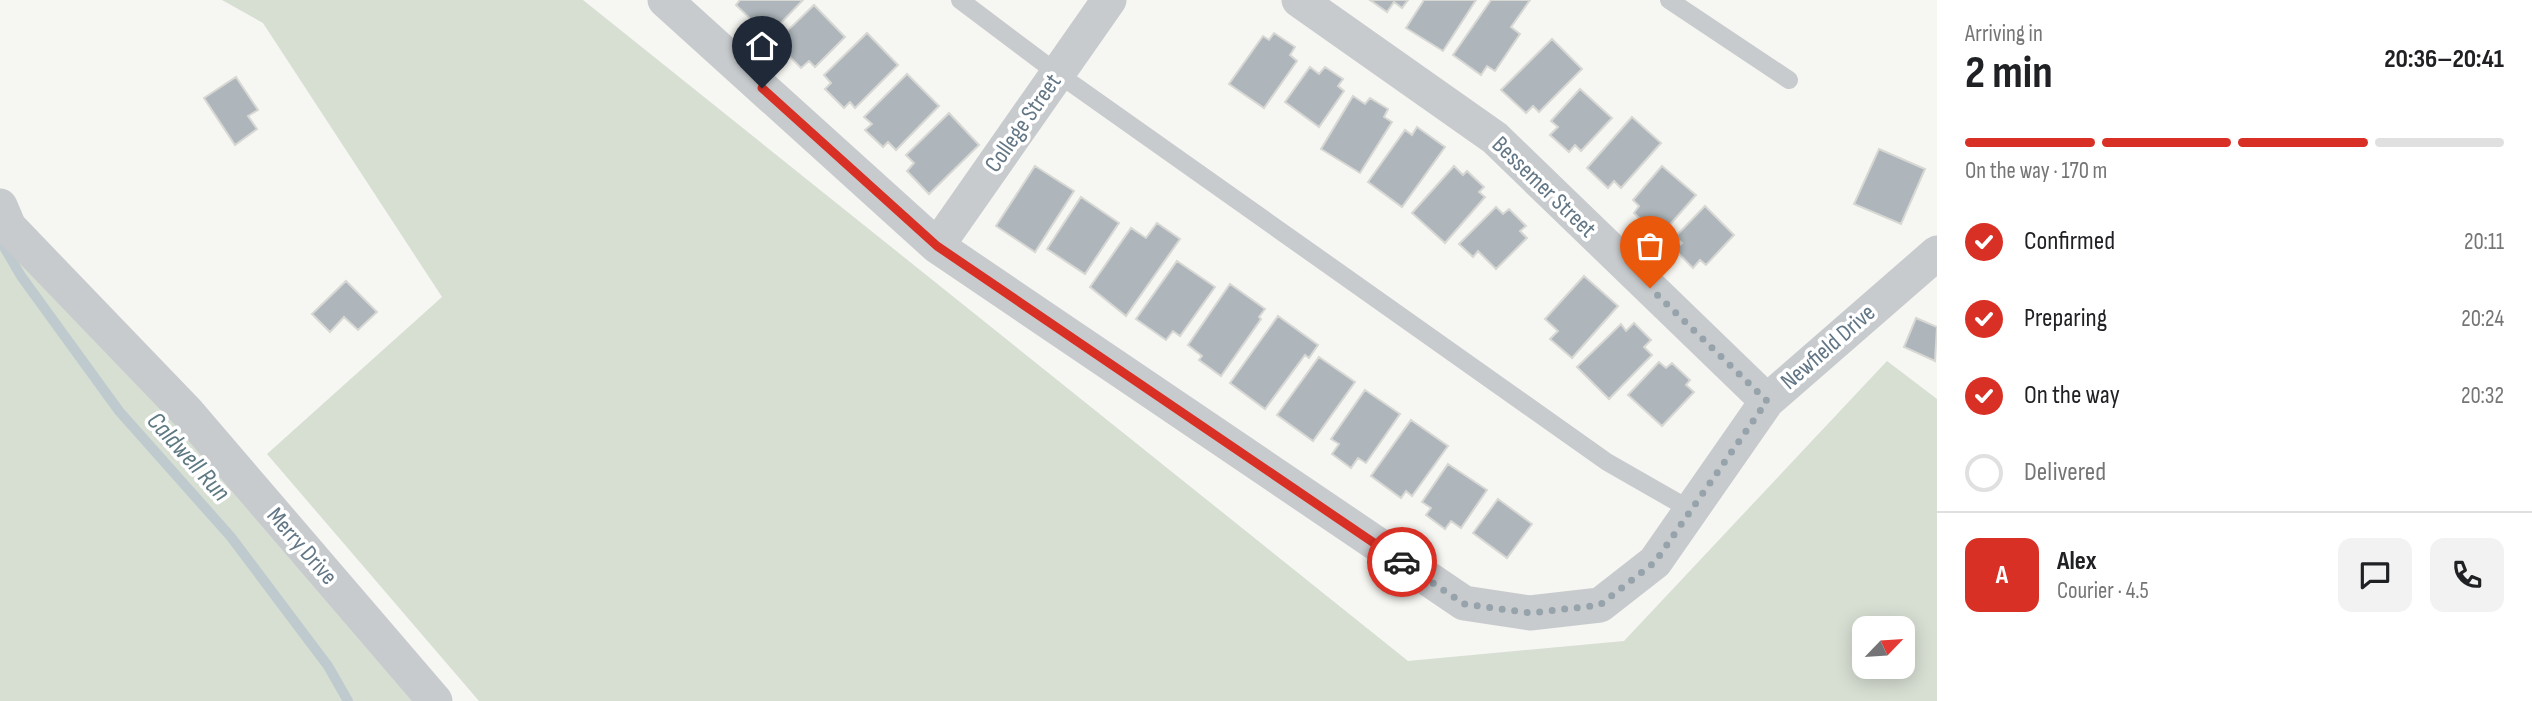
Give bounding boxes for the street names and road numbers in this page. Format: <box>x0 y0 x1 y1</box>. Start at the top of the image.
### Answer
street label: College Street <box>979 68 1067 178</box>
street label: Bessemer Street <box>1486 130 1602 244</box>
street label: Newfield Drive <box>1775 298 1881 396</box>
street label: Merry Drive <box>261 501 343 591</box>

